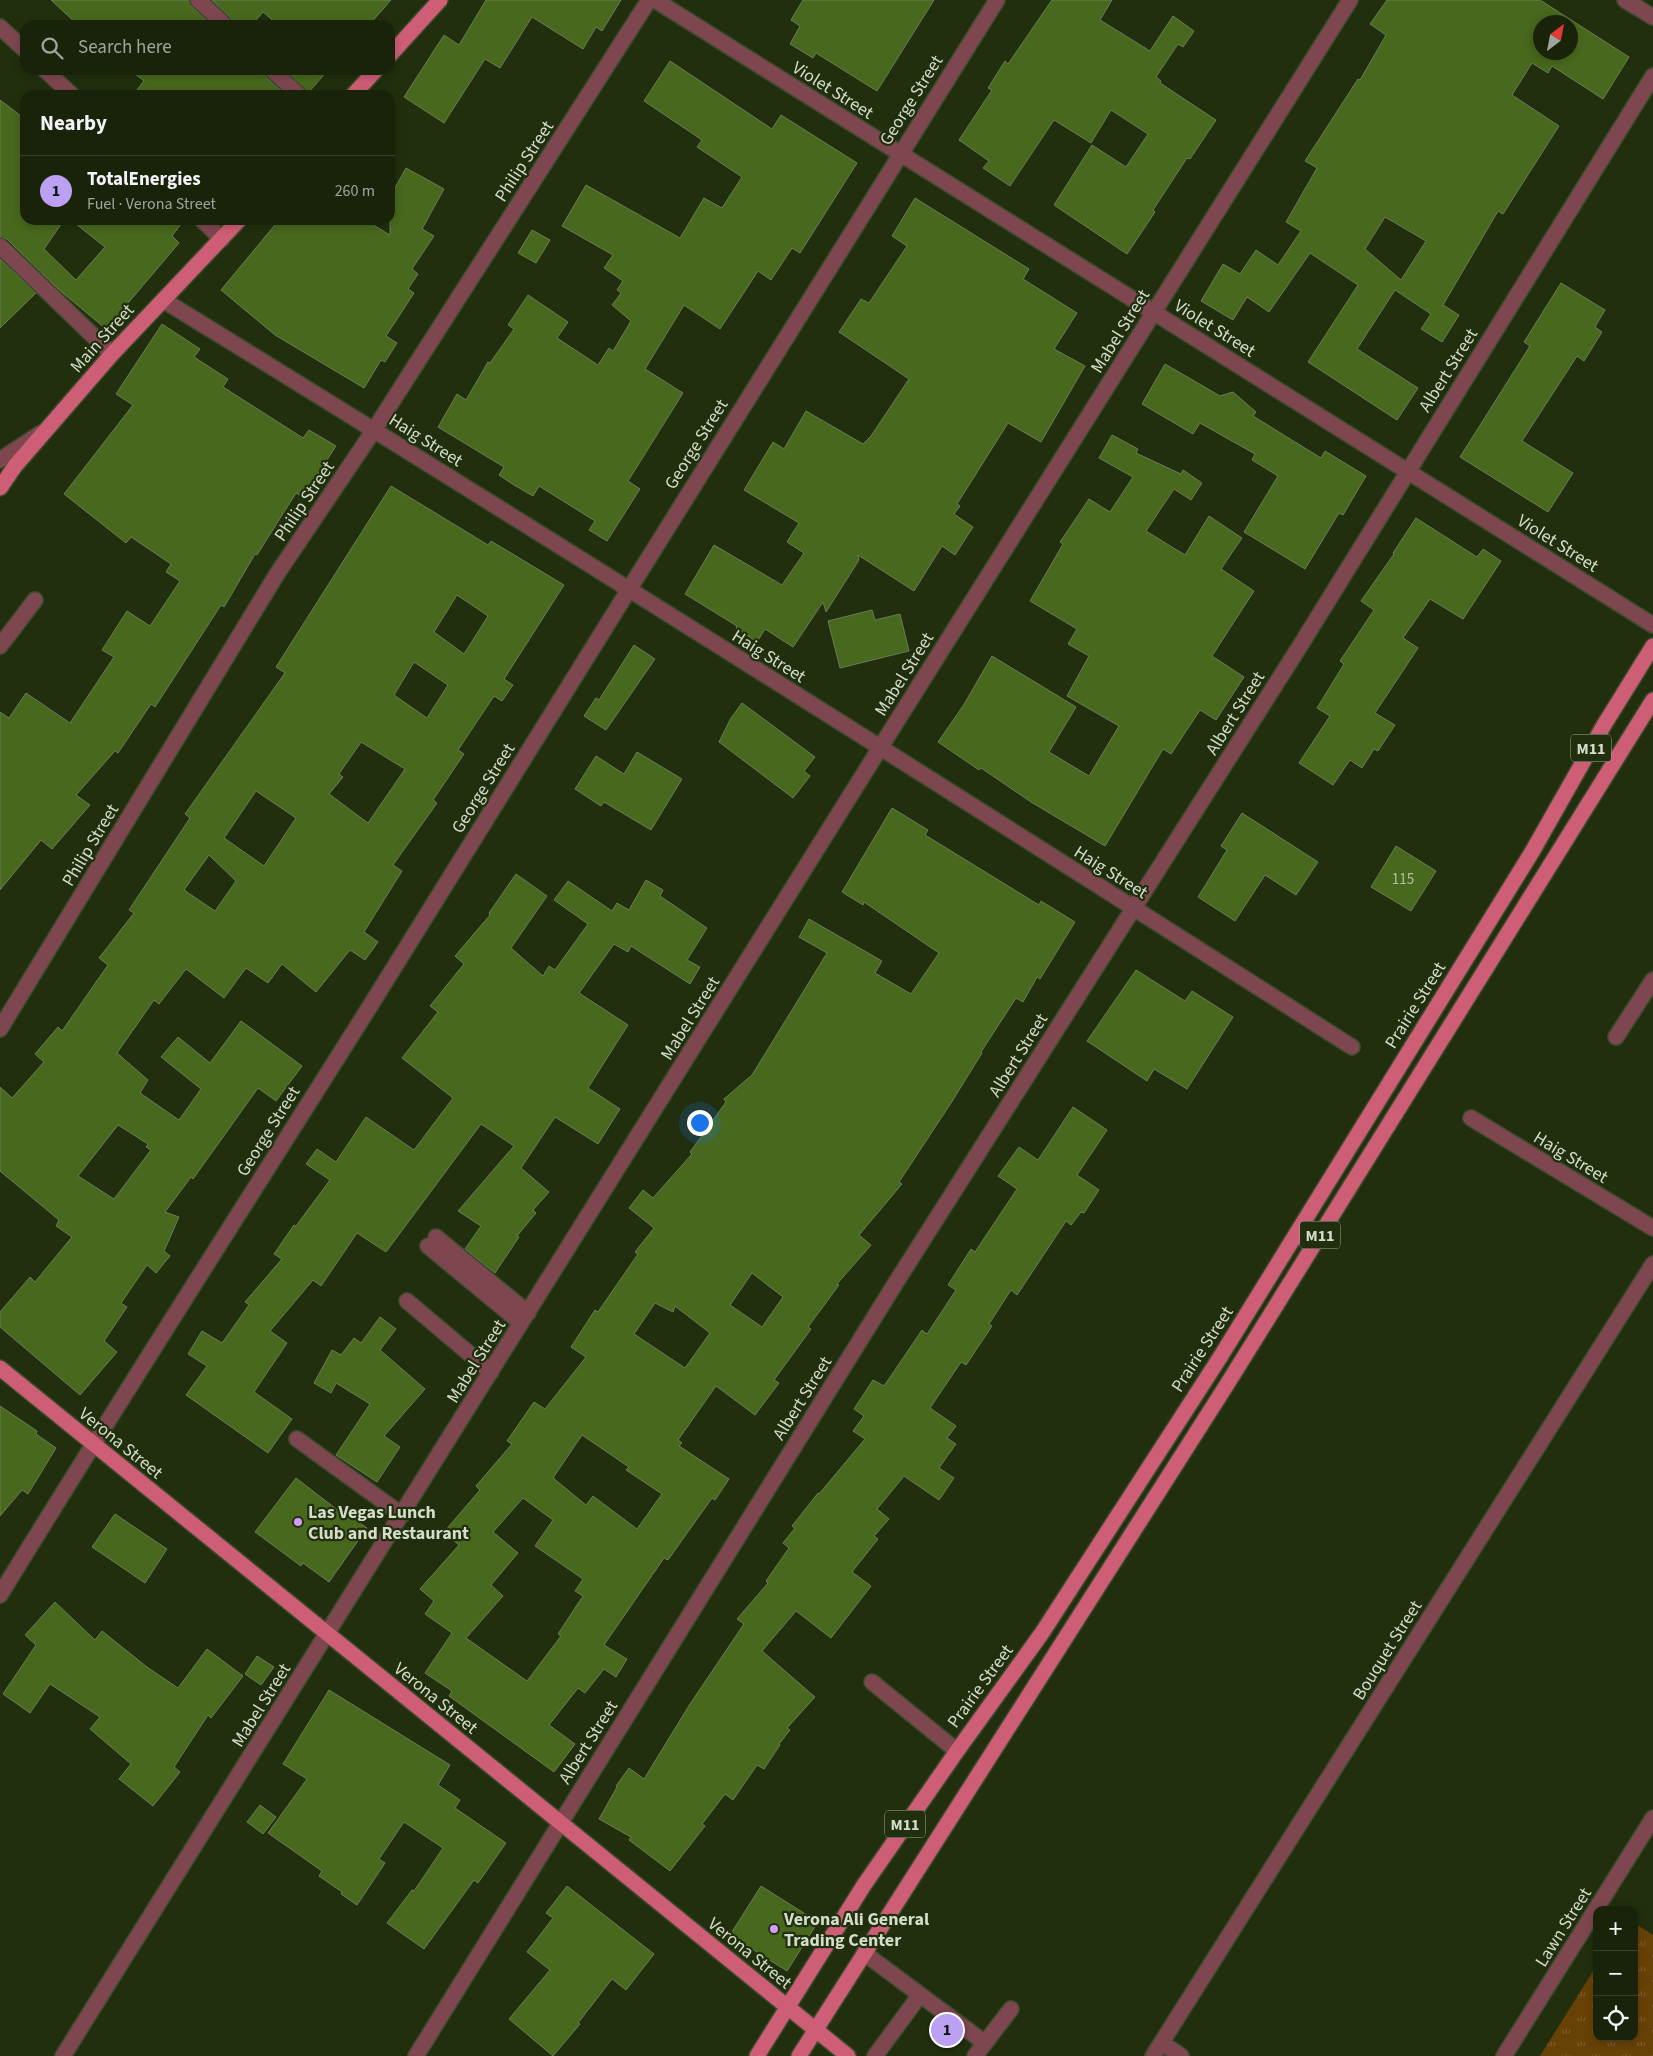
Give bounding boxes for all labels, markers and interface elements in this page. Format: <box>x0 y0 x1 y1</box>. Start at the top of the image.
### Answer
north arrow <box>1533 15 1578 60</box>
search box <box>20 20 395 75</box>
icon: search <box>38 34 66 62</box>
text: Search here <box>78 34 172 61</box>
street label: George Street <box>874 50 949 150</box>
street label: Violet Street <box>787 56 878 125</box>
text: Nearby <box>40 108 107 138</box>
street label: Philip Street <box>489 116 560 207</box>
text: TotalEnergies <box>87 166 201 193</box>
text: 1 <box>52 180 60 202</box>
text: 260 m <box>335 180 375 202</box>
text: Fuel · Verona Street <box>87 193 216 215</box>
street label: Mabel Street <box>1085 285 1156 378</box>
street label: Violet Street <box>1169 294 1260 363</box>
street label: Main Street <box>65 298 140 378</box>
street label: Albert Street <box>1413 324 1484 417</box>
street label: George Street <box>659 394 734 494</box>
street label: Haig Street <box>384 408 468 473</box>
street label: Philip Street <box>268 456 341 546</box>
street label: Violet Street <box>1512 509 1603 578</box>
street label: Haig Street <box>727 624 811 689</box>
street label: Mabel Street <box>869 628 940 721</box>
street label: Albert Street <box>1200 667 1271 760</box>
road number: M11 <box>1571 734 1611 761</box>
street label: George Street <box>446 738 521 838</box>
street label: Philip Street <box>56 799 125 891</box>
street label: Haig Street <box>1069 840 1153 905</box>
house number: 115 <box>1392 869 1414 890</box>
street label: Prairie Street <box>1379 957 1452 1053</box>
street label: Mabel Street <box>655 972 726 1065</box>
street label: Albert Street <box>983 1009 1054 1102</box>
street label: George Street <box>231 1081 306 1181</box>
your location <box>687 1110 713 1136</box>
street label: Haig Street <box>1529 1125 1613 1190</box>
road number: M11 <box>1300 1222 1340 1248</box>
street label: Prairie Street <box>1165 1301 1240 1397</box>
street label: Mabel Street <box>441 1315 512 1408</box>
street label: Albert Street <box>767 1352 838 1445</box>
street label: Verona Street <box>73 1402 168 1485</box>
place label: Las Vegas Lunch Club and Restaurant <box>308 1500 469 1546</box>
marker: Las Vegas Lunch Club and Restaurant <box>292 1516 304 1528</box>
street label: Bouquet Street <box>1347 1596 1428 1705</box>
street label: Prairie Street <box>942 1639 1019 1733</box>
street label: Verona Street <box>388 1657 483 1740</box>
street label: Mabel Street <box>226 1659 297 1752</box>
street label: Albert Street <box>553 1696 624 1789</box>
road number: M11 <box>885 1810 925 1838</box>
street label: Lawn Street <box>1529 1883 1598 1972</box>
map controls <box>1593 1906 1638 2041</box>
button: + <box>1593 1906 1638 1951</box>
place label: Verona Ali General Trading Center <box>783 1907 929 1953</box>
street label: Verona Street <box>702 1912 797 1995</box>
marker: Verona Ali General Trading Center <box>768 1923 780 1935</box>
button: − <box>1593 1951 1638 1996</box>
button: locate <box>1593 1996 1638 2041</box>
pin: 1 <box>931 2011 963 2049</box>

